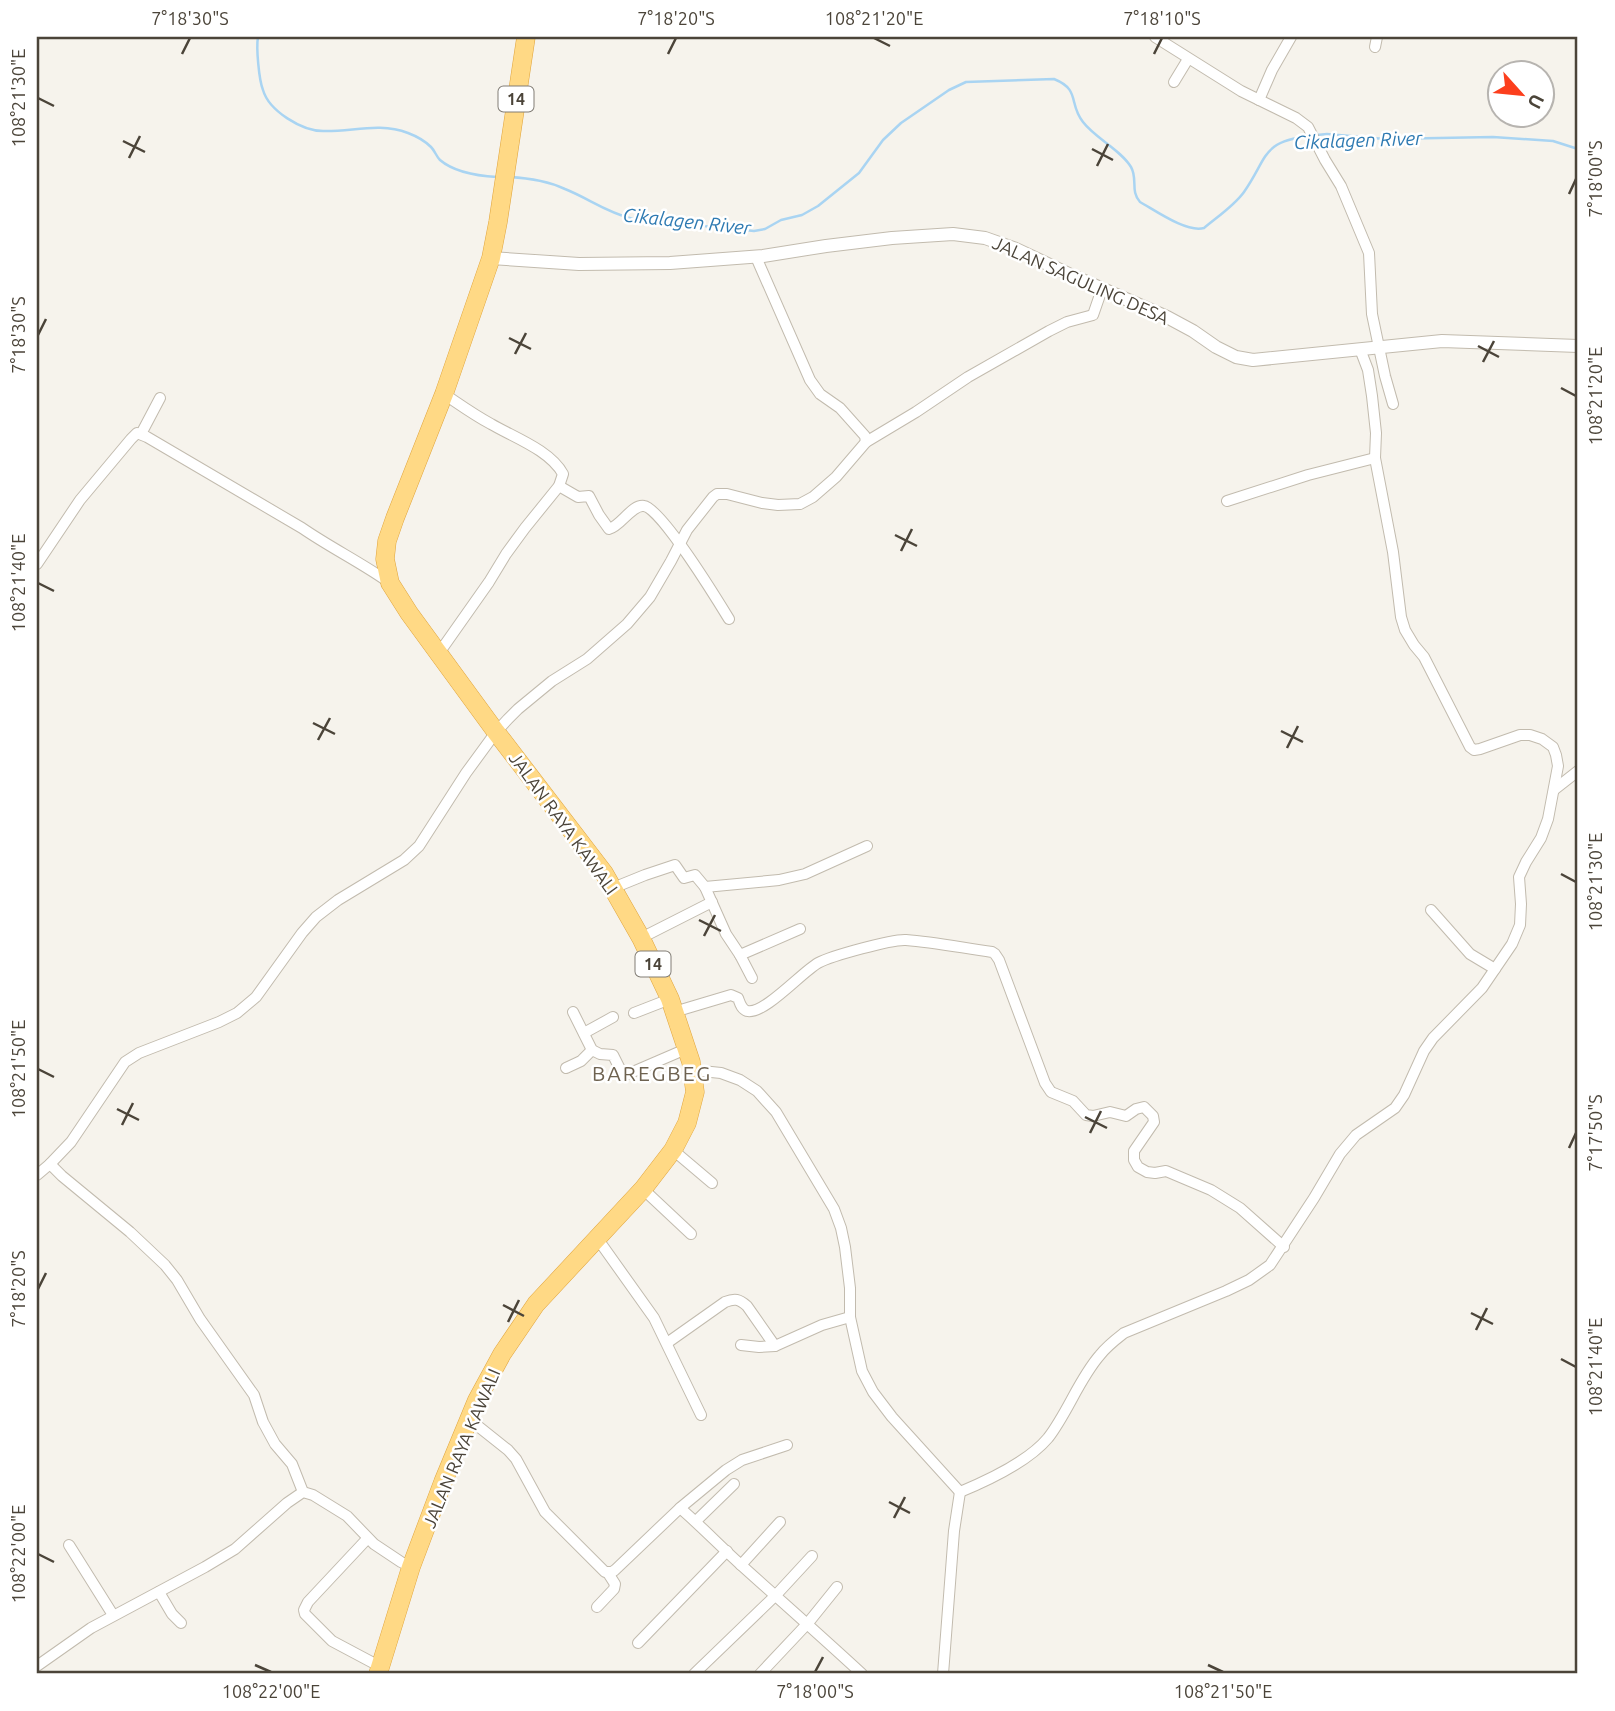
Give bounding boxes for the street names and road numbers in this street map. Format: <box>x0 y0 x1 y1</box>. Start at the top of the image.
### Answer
road number: 14 <box>498 86 534 111</box>
street label: JALAN SAGULING DESA <box>990 232 1172 328</box>
street label: JALAN RAYA KAWALI <box>506 748 622 898</box>
road number: 14 <box>636 952 670 976</box>
street label: JALAN RAYA KAWALI <box>418 1365 504 1531</box>

